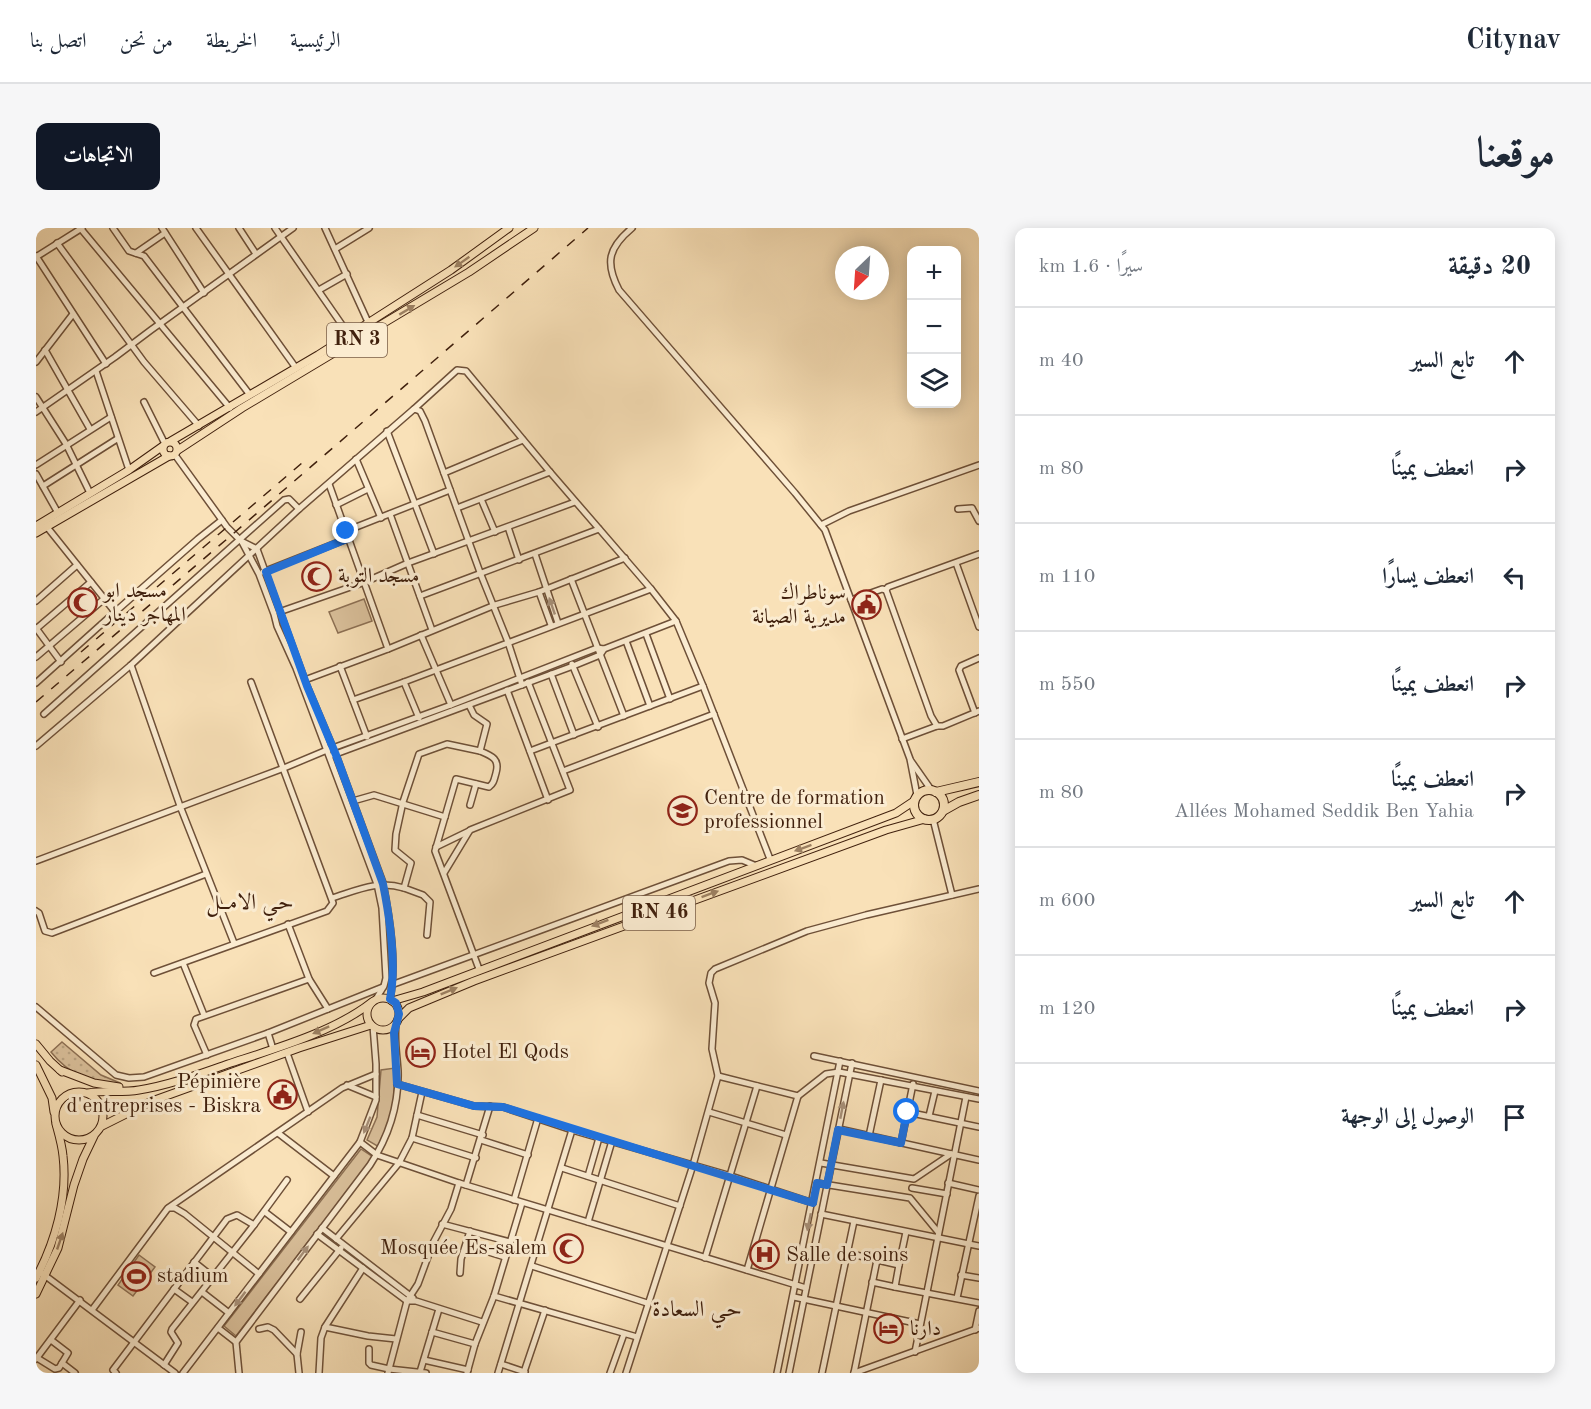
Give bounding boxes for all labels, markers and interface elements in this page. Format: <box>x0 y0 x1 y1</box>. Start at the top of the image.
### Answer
text: Citynav <box>1466 27 1561 55</box>
text: اتصل بنا <box>30 31 87 52</box>
text: من نحن <box>120 31 173 52</box>
text: الخريطة <box>206 31 257 52</box>
text: الرئيسية <box>290 31 341 52</box>
button: الاتجاهات <box>36 123 160 190</box>
text: موقعنا <box>1477 134 1555 176</box>
north arrow <box>835 246 889 300</box>
map controls <box>907 246 961 408</box>
button: + <box>907 246 961 300</box>
text: 20 دقيقة <box>1448 254 1531 280</box>
one-way arrow <box>454 256 470 268</box>
text: سيرًا · 1.6 km <box>1039 257 1143 277</box>
button: − <box>907 300 961 354</box>
one-way arrow <box>399 305 416 315</box>
road number: RN 3 <box>327 323 387 357</box>
icon: ahead <box>1498 345 1531 378</box>
text: تابع السير <box>1410 350 1474 372</box>
text: 40 m <box>1039 351 1084 371</box>
button: layers <box>907 354 961 408</box>
icon: right <box>1498 453 1531 486</box>
text: انعطف يمينًا <box>1391 458 1474 480</box>
text: 80 m <box>1039 459 1084 479</box>
route end <box>332 517 358 543</box>
mosque icon: مسجد التوبة <box>301 560 333 592</box>
icon: left <box>1498 561 1531 594</box>
place label: مسجد التوبة <box>338 566 419 588</box>
text: انعطف يسارًا <box>1382 566 1474 588</box>
text: 110 m <box>1039 567 1095 587</box>
place label: مسجد ابو المهاجر دينار <box>102 581 186 627</box>
place label: سوناطراك مديرية الصيانة <box>752 582 846 629</box>
mosque icon: مسجد ابو المهاجر دينار <box>67 587 99 619</box>
public building icon: سوناطراك مديرية الصيانة <box>851 589 883 621</box>
one-way arrow <box>547 597 556 615</box>
icon: right <box>1498 669 1531 702</box>
text: انعطف يمينًا <box>1391 674 1474 696</box>
text: 550 m <box>1039 675 1095 695</box>
text: انعطف يمينًا <box>1391 769 1474 791</box>
icon: right <box>1498 777 1531 810</box>
text: 80 m <box>1039 783 1084 803</box>
place label: Centre de formation professionnel <box>704 788 885 833</box>
school or university icon: Centre de formation professionnel <box>667 794 699 826</box>
text: Allées Mohamed Seddik Ben Yahia <box>1174 802 1474 822</box>
one-way arrow <box>793 843 811 853</box>
icon: ahead <box>1498 885 1531 918</box>
one-way arrow <box>701 888 719 898</box>
text: تابع السير <box>1410 890 1474 912</box>
text: 600 m <box>1039 891 1095 911</box>
district label: حـي الامــل <box>206 892 294 922</box>
road number: RN 46 <box>623 896 695 930</box>
one-way arrow <box>591 919 609 929</box>
one-way arrow <box>440 986 458 995</box>
icon: right <box>1498 993 1531 1026</box>
text: انعطف يمينًا <box>1391 998 1474 1020</box>
text: 120 m <box>1039 999 1095 1019</box>
one-way arrow <box>312 1025 329 1034</box>
hotel icon: Hotel El Qods <box>405 1036 437 1068</box>
place label: Hotel El Qods <box>442 1042 569 1063</box>
place label: Pépinière d'entreprises - Biskra <box>67 1072 261 1117</box>
public building icon: Pépinière d'entreprises - Biskra <box>266 1078 298 1110</box>
route start <box>893 1098 919 1124</box>
one-way arrow <box>838 1100 847 1119</box>
icon: arrive <box>1498 1101 1531 1134</box>
text: الوصول إلى الوجهة <box>1341 1106 1474 1128</box>
one-way arrow <box>362 1116 371 1134</box>
one-way arrow <box>804 1212 813 1231</box>
one-way arrow <box>56 1232 66 1250</box>
mosque icon: Mosquée Es-salem <box>552 1232 584 1264</box>
place label: Mosquée Es-salem <box>380 1238 547 1259</box>
hospital icon: Salle de soins <box>749 1239 781 1271</box>
one-way arrow <box>296 1245 309 1261</box>
place label: Salle de soins <box>786 1245 908 1266</box>
sports icon: stadium <box>120 1260 152 1292</box>
place label: stadium <box>157 1266 228 1287</box>
one-way arrow <box>235 1291 247 1306</box>
district label: حـي السعادة <box>652 1299 742 1329</box>
hotel icon: دارنا <box>873 1313 905 1345</box>
place label: دارنا <box>910 1319 941 1340</box>

